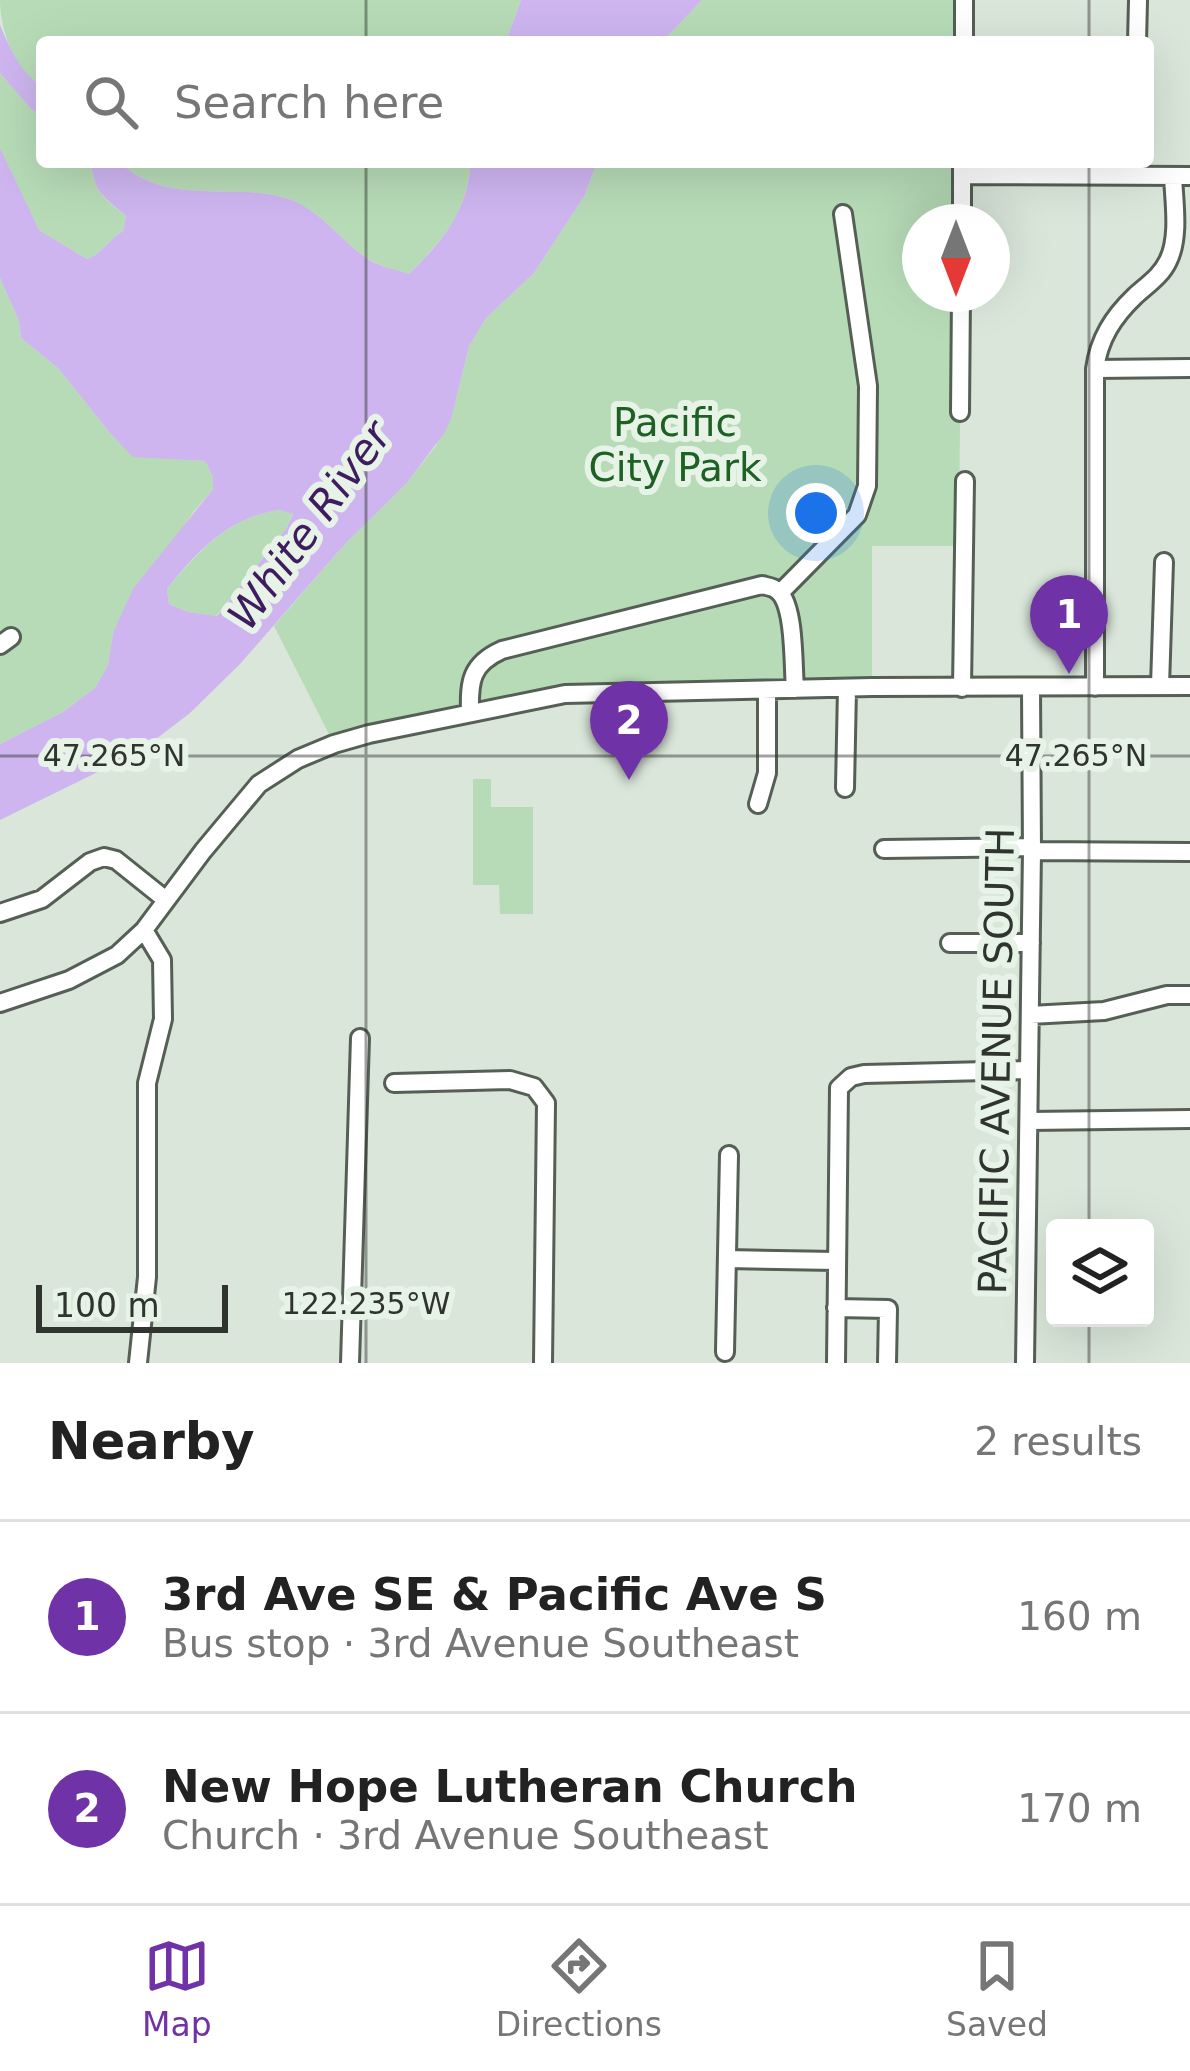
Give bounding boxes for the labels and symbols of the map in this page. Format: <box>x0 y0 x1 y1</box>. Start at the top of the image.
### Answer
north arrow <box>902 204 1010 312</box>
park label: Pacific City Park <box>588 400 762 490</box>
water label: White River <box>218 410 403 639</box>
your location <box>786 483 846 543</box>
pin: 1 <box>1030 575 1108 674</box>
pin: 2 <box>590 681 668 780</box>
text: 47.265°N <box>43 738 185 773</box>
text: 47.265°N <box>1005 738 1147 773</box>
street label: PACIFIC AVENUE SOUTH <box>970 827 1023 1295</box>
scale bar <box>36 1279 228 1332</box>
text: 122.235°W <box>282 1286 450 1321</box>

